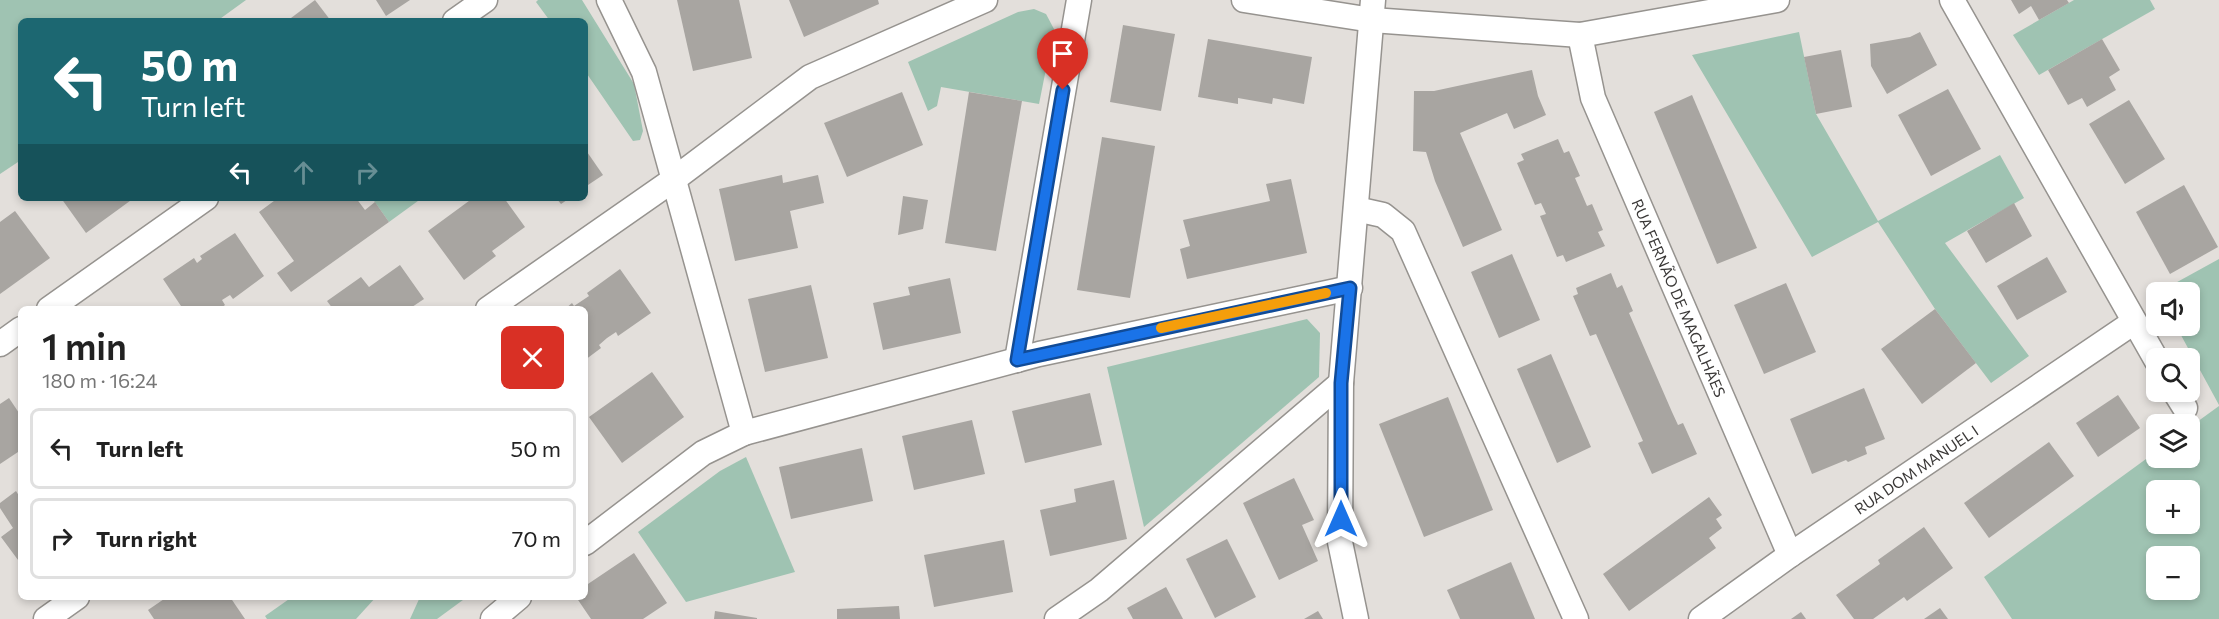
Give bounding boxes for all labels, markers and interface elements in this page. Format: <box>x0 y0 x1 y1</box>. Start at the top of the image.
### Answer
pin <box>1037 28 1088 90</box>
icon: arrive <box>1046 37 1079 70</box>
text: 50 m <box>141 38 238 90</box>
icon: left <box>42 42 120 120</box>
text: Turn left <box>141 90 245 123</box>
icon: left <box>224 156 257 189</box>
icon: ahead <box>287 156 320 189</box>
icon: right <box>350 156 383 189</box>
street label: RUA FERNÃO DE MAGALHÃES <box>1629 196 1730 400</box>
map controls <box>2146 282 2200 600</box>
button: sound <box>2146 282 2200 336</box>
text: 1 min <box>42 323 127 367</box>
button: close <box>501 326 564 389</box>
button: search <box>2146 348 2200 402</box>
text: 180 m · 16:24 <box>42 368 158 392</box>
button: layers <box>2146 414 2200 468</box>
street label: RUA DOM MANUEL I <box>1851 421 1981 518</box>
icon: left <box>45 432 78 465</box>
text: Turn left <box>96 435 183 462</box>
text: 50 m <box>511 435 561 462</box>
button: + <box>2146 480 2200 534</box>
position arrow <box>1309 487 1373 551</box>
icon: right <box>45 522 78 555</box>
text: Turn right <box>96 525 197 552</box>
text: 70 m <box>512 525 561 552</box>
button: − <box>2146 546 2200 600</box>

